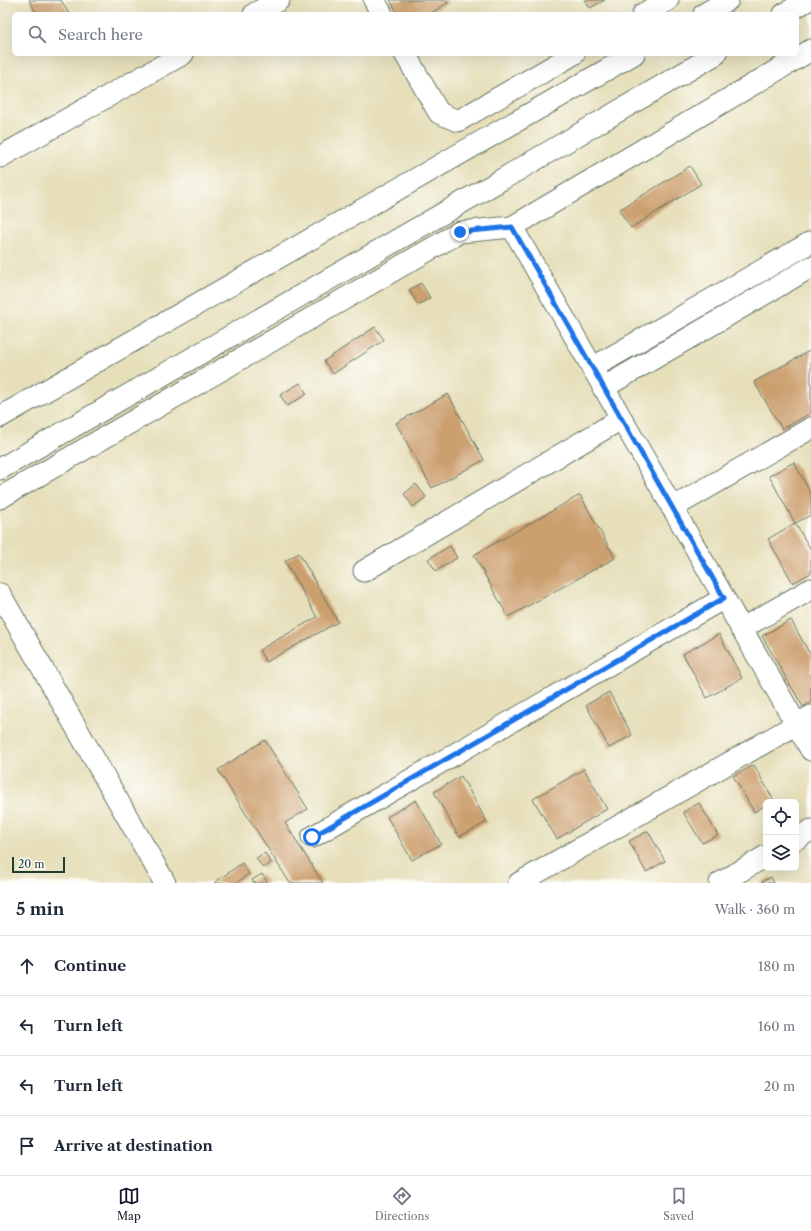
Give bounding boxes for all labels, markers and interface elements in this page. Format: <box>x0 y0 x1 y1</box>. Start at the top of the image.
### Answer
search box <box>12 12 799 56</box>
icon: search <box>26 23 48 45</box>
text: Search here <box>58 25 143 44</box>
route end <box>451 223 469 241</box>
map controls <box>763 799 799 871</box>
button: locate <box>763 799 799 835</box>
route start <box>303 828 321 846</box>
button: layers <box>763 835 799 871</box>
scale bar <box>12 855 65 874</box>
text: 20 m <box>18 857 44 871</box>
text: 5 min <box>16 899 64 919</box>
text: Walk · 360 m <box>715 901 795 917</box>
icon: ahead <box>16 955 38 977</box>
text: Continue <box>54 956 126 975</box>
text: 180 m <box>758 958 795 974</box>
icon: left <box>16 1015 38 1037</box>
text: Turn left <box>54 1016 123 1035</box>
text: 160 m <box>758 1018 795 1034</box>
icon: left <box>16 1075 38 1097</box>
text: Turn left <box>54 1076 123 1095</box>
text: 20 m <box>764 1078 795 1094</box>
icon: arrive <box>16 1135 38 1157</box>
text: Arrive at destination <box>54 1136 213 1155</box>
tab: Map <box>117 1185 141 1223</box>
tab: Directions <box>375 1185 429 1223</box>
tab: Saved <box>663 1185 694 1223</box>

